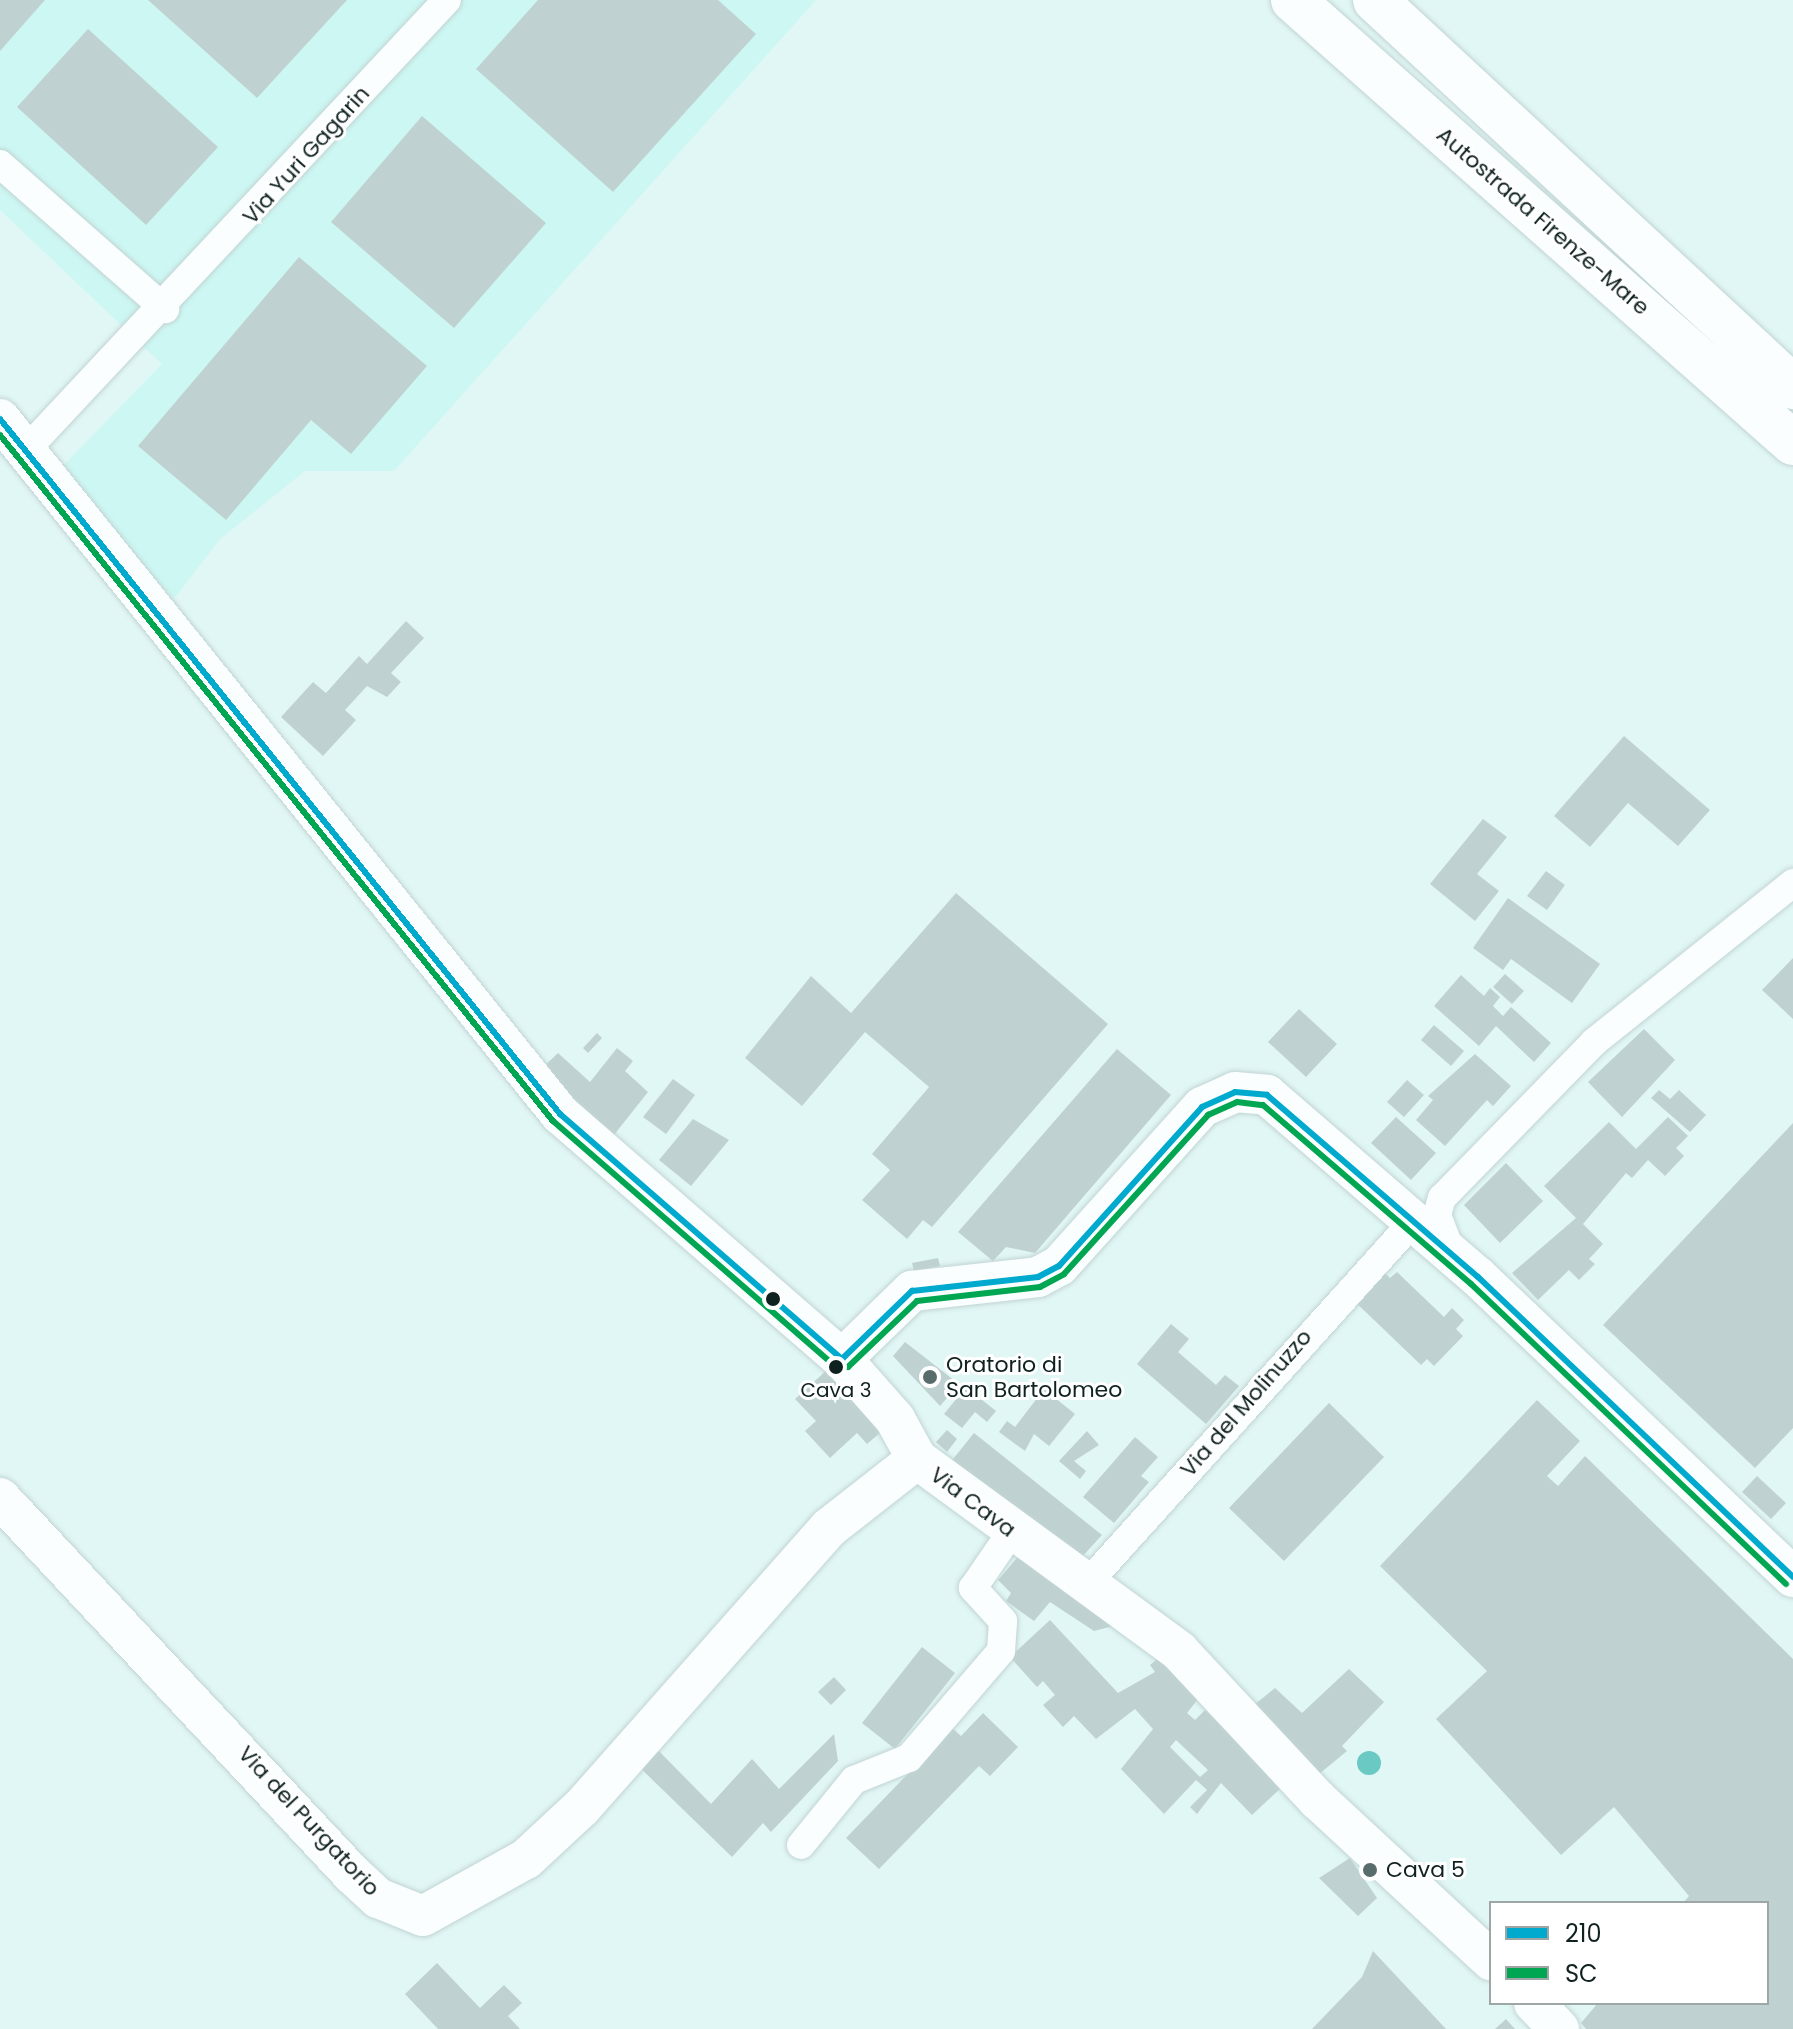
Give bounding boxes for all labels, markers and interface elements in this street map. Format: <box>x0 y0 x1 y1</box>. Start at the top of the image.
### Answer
street label: Via Yuri Gagarin <box>237 80 375 230</box>
street label: Autostrada Firenze-Mare <box>1431 121 1655 321</box>
unlabelled marker <box>765 1291 781 1307</box>
street label: Via del Molinuzzo <box>1175 1324 1317 1482</box>
place label: Oratorio di San Bartolomeo <box>946 1351 1122 1402</box>
marker: Cava 3 <box>828 1359 844 1375</box>
marker: Oratorio di San Bartolomeo <box>921 1368 939 1386</box>
place label: Cava 3 <box>801 1378 871 1402</box>
street label: Via Cava <box>925 1461 1021 1543</box>
street label: Via del Purgatorio <box>233 1741 385 1901</box>
place label: Cava 5 <box>1386 1857 1465 1883</box>
marker: Cava 5 <box>1361 1861 1379 1879</box>
legend <box>1489 1901 1769 2005</box>
text: 210 <box>1565 1917 1602 1950</box>
text: SC <box>1565 1957 1598 1990</box>

